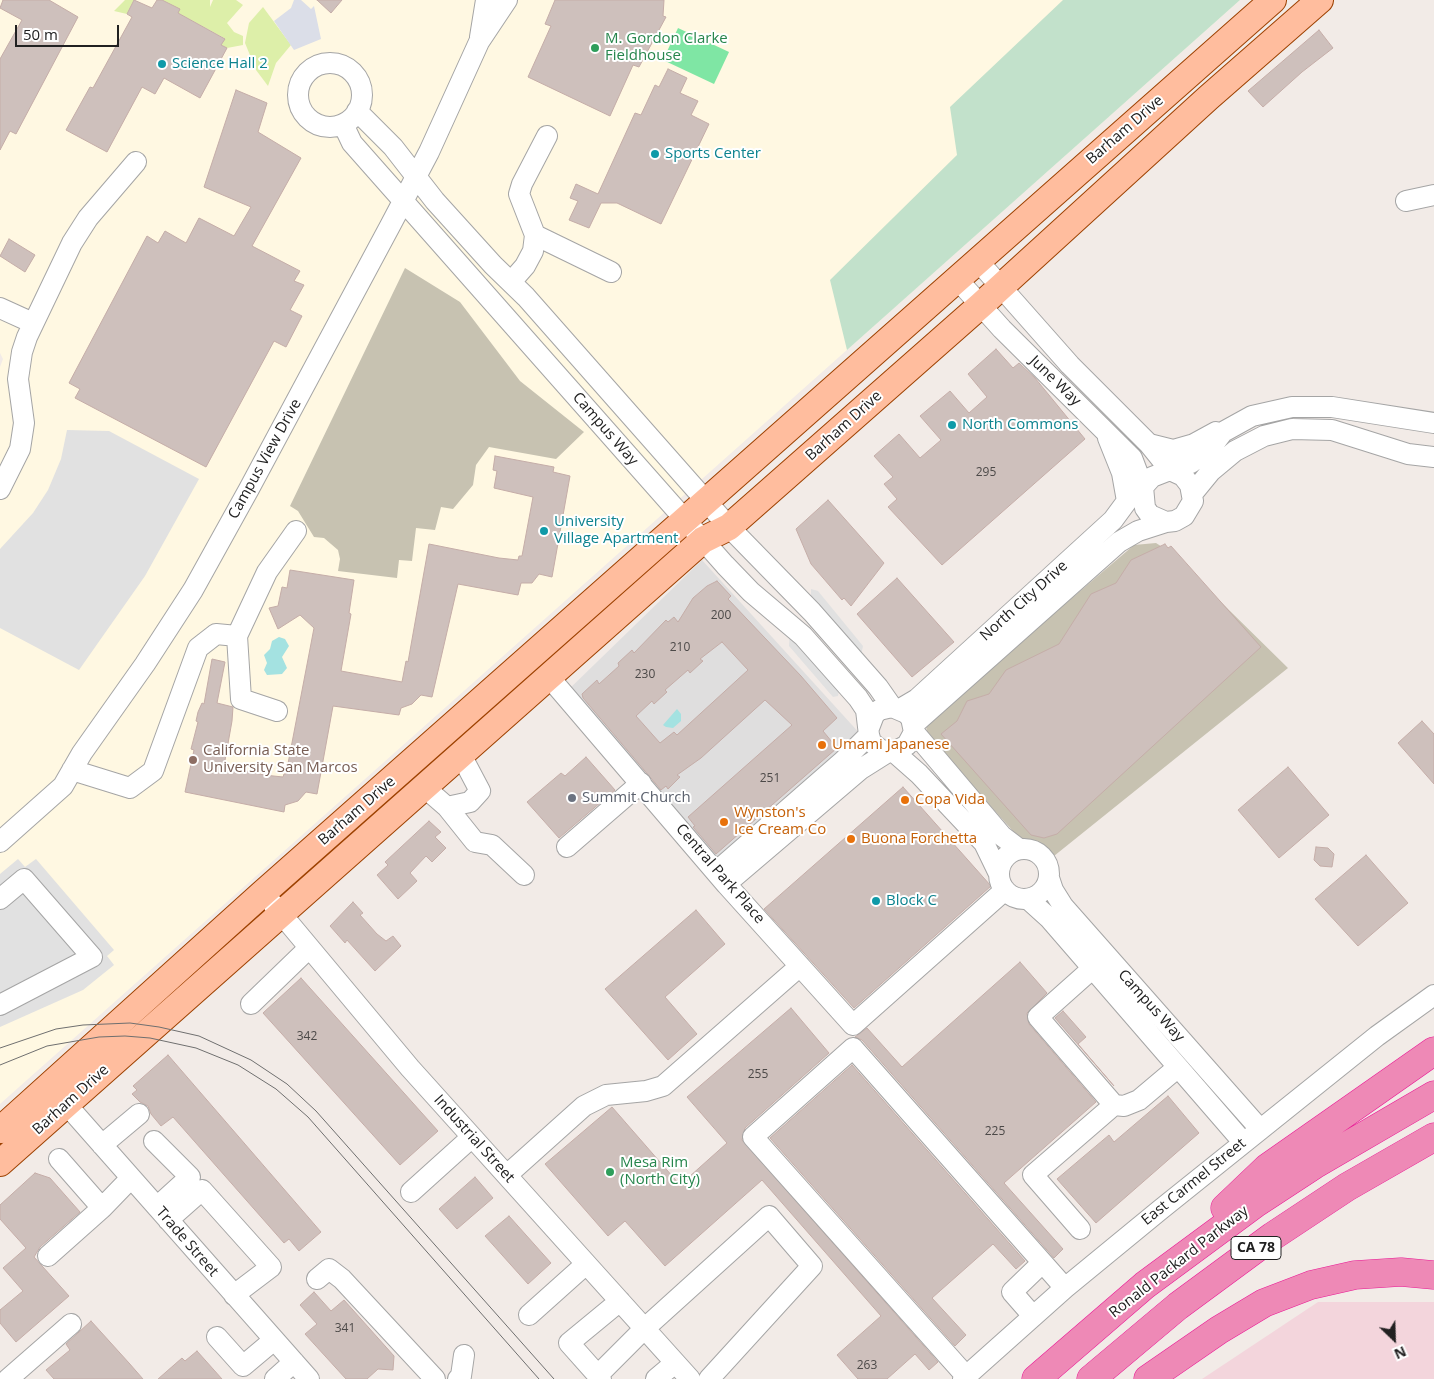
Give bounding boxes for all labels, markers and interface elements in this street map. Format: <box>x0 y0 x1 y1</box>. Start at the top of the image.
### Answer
scale bar <box>18 15 121 47</box>
text: 50 m <box>23 24 58 44</box>
place label: M. Gordon Clarke Fieldhouse <box>605 30 728 65</box>
marker: M. Gordon Clarke Fieldhouse <box>589 42 601 54</box>
place label: Science Hall 2 <box>172 55 268 73</box>
marker: Science Hall 2 <box>156 58 168 70</box>
street label: Barham Drive <box>1083 92 1167 168</box>
place label: Sports Center <box>665 145 761 163</box>
marker: Sports Center <box>649 148 661 160</box>
street label: June Way <box>1026 352 1084 410</box>
street label: Barham Drive <box>802 387 886 465</box>
street label: Campus Way <box>568 389 642 469</box>
street label: Campus View Drive <box>225 396 305 522</box>
place label: North Commons <box>962 416 1079 434</box>
marker: North Commons <box>946 419 958 431</box>
house number: 295 <box>976 466 996 480</box>
place label: University Village Apartment <box>554 513 678 548</box>
marker: University Village Apartment <box>538 525 550 537</box>
street label: North City Drive <box>977 557 1071 645</box>
house number: 200 <box>711 609 731 623</box>
house number: 210 <box>670 641 690 655</box>
house number: 230 <box>635 668 655 682</box>
place label: Umami Japanese <box>832 736 950 754</box>
marker: Umami Japanese <box>816 739 828 751</box>
place label: California State University San Marcos <box>203 742 358 777</box>
marker: California State University San Marcos <box>187 754 199 766</box>
house number: 251 <box>760 772 780 786</box>
street label: Barham Drive <box>315 773 399 849</box>
place label: Summit Church <box>582 789 691 807</box>
place label: Copa Vida <box>915 791 985 809</box>
marker: Summit Church <box>566 792 578 804</box>
marker: Copa Vida <box>899 794 911 806</box>
place label: Wynston's Ice Cream Co <box>734 804 826 839</box>
marker: Wynston's Ice Cream Co <box>718 816 730 828</box>
street label: Central Park Place <box>672 820 768 928</box>
place label: Buona Forchetta <box>861 830 977 848</box>
marker: Buona Forchetta <box>845 833 857 845</box>
place label: Block C <box>886 892 937 910</box>
marker: Block C <box>870 895 882 907</box>
street label: Campus Way <box>1114 966 1188 1046</box>
house number: 342 <box>297 1030 317 1044</box>
street label: Barham Drive <box>29 1061 113 1139</box>
house number: 255 <box>748 1068 768 1082</box>
street label: Industrial Street <box>430 1091 518 1187</box>
house number: 225 <box>985 1125 1005 1139</box>
street label: East Carmel Street <box>1138 1134 1250 1230</box>
place label: Mesa Rim (North City) <box>620 1154 700 1189</box>
marker: Mesa Rim (North City) <box>604 1166 616 1178</box>
street label: Ronald Packard Parkway <box>1106 1202 1252 1322</box>
street label: Trade Street <box>152 1204 222 1280</box>
road number: CA 78 <box>1231 1236 1281 1260</box>
north arrow <box>1369 1314 1419 1364</box>
house number: 341 <box>335 1322 355 1336</box>
text: N <box>1391 1342 1409 1364</box>
house number: 263 <box>857 1359 877 1373</box>

